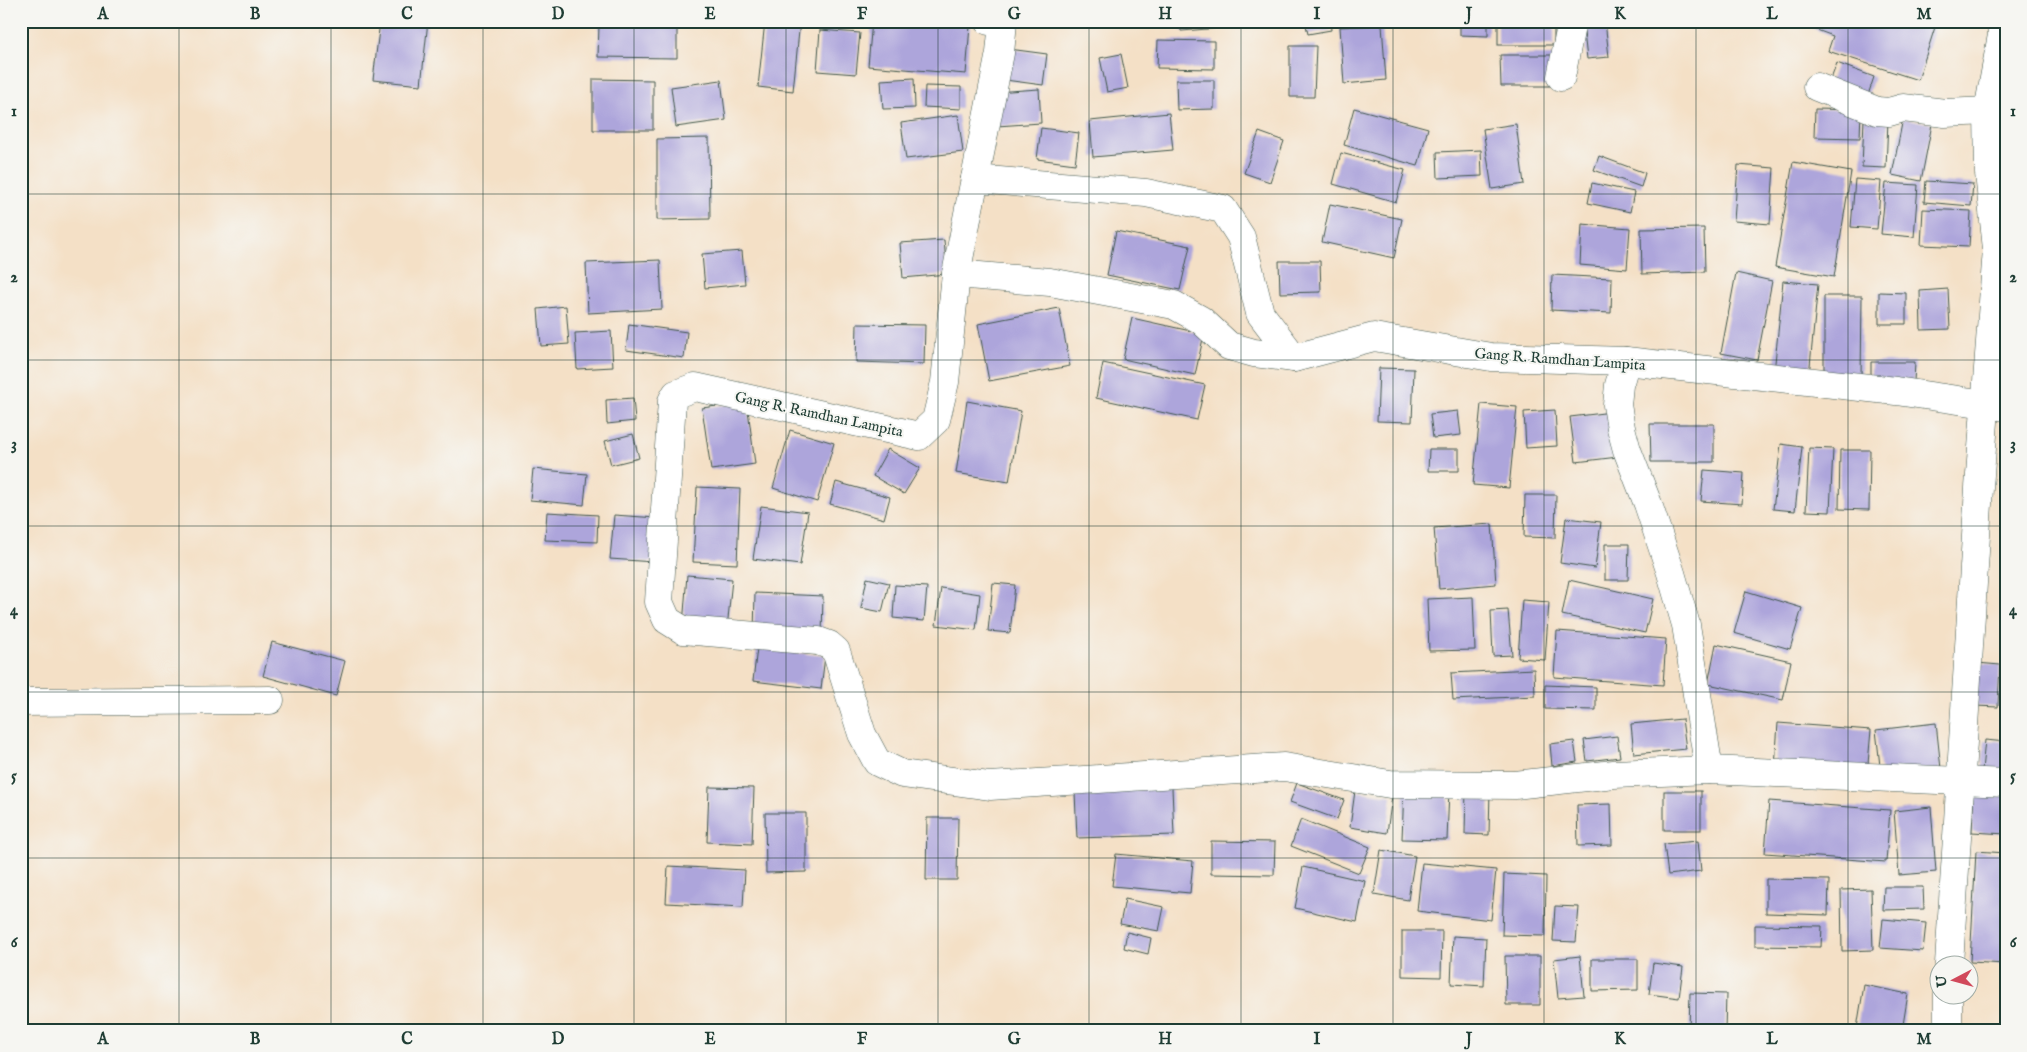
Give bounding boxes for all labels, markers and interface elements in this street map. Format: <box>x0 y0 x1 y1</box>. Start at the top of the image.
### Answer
text: A <box>97 5 110 25</box>
text: B <box>250 5 261 25</box>
text: C <box>401 5 413 25</box>
text: D <box>552 5 565 25</box>
text: E <box>704 5 716 25</box>
text: F <box>857 5 868 25</box>
text: G <box>1008 5 1021 25</box>
text: H <box>1158 5 1172 25</box>
text: I <box>1314 5 1321 25</box>
text: J <box>1464 5 1473 25</box>
text: K <box>1614 5 1627 25</box>
text: L <box>1766 5 1778 25</box>
text: M <box>1916 5 1932 25</box>
text: 1 <box>11 102 17 122</box>
text: 1 <box>2010 102 2016 122</box>
text: 2 <box>10 268 18 288</box>
text: 2 <box>2009 268 2017 288</box>
street label: Gang R. Ramdhan Lampita <box>1474 344 1647 375</box>
street label: Gang R. Ramdhan Lampita <box>733 387 905 442</box>
text: 3 <box>11 435 17 455</box>
text: 3 <box>2010 435 2016 455</box>
text: 4 <box>10 601 19 621</box>
text: 4 <box>2009 601 2018 621</box>
text: 5 <box>11 767 17 787</box>
text: 5 <box>2010 767 2016 787</box>
text: 6 <box>11 933 19 953</box>
text: 6 <box>2010 933 2018 953</box>
north arrow <box>1930 954 1980 1004</box>
text: U <box>1932 973 1952 989</box>
text: A <box>97 1030 110 1050</box>
text: B <box>250 1030 261 1050</box>
text: C <box>401 1030 413 1050</box>
text: D <box>552 1030 565 1050</box>
text: E <box>704 1030 716 1050</box>
text: F <box>857 1030 868 1050</box>
text: G <box>1008 1030 1021 1050</box>
text: H <box>1158 1030 1172 1050</box>
text: I <box>1314 1030 1321 1050</box>
text: J <box>1464 1030 1473 1050</box>
text: K <box>1614 1030 1627 1050</box>
text: L <box>1766 1030 1778 1050</box>
text: M <box>1916 1030 1932 1050</box>

